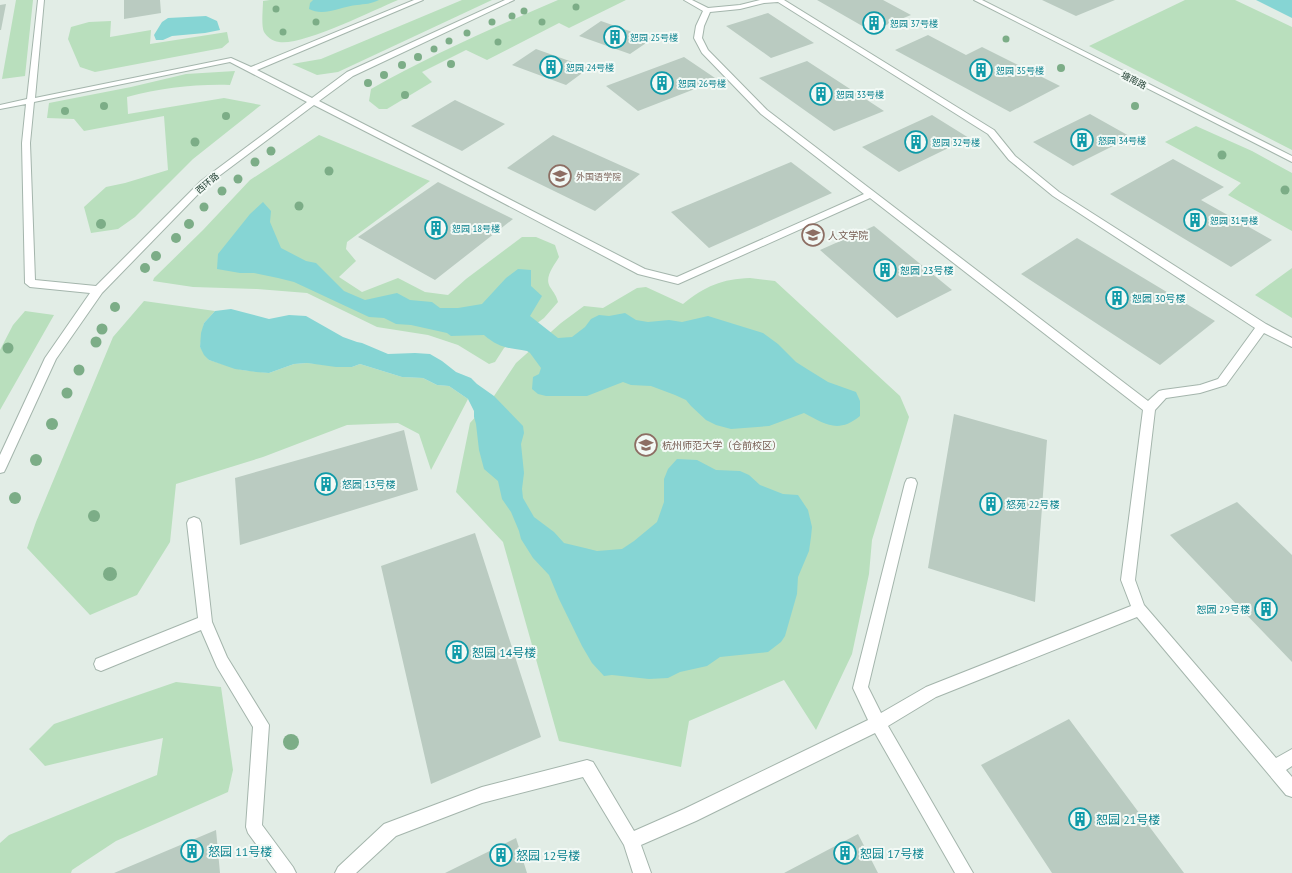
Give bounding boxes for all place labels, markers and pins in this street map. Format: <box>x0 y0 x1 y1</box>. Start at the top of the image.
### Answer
building icon: 恕园 37号楼 <box>861 10 887 36</box>
place label: 恕园 37号楼 <box>890 18 938 29</box>
building icon: 恕园 25号楼 <box>602 24 628 50</box>
place label: 恕园 25号楼 <box>630 32 678 43</box>
building icon: 恕园 24号楼 <box>538 54 564 80</box>
building icon: 恕园 35号楼 <box>968 57 994 83</box>
place label: 恕园 24号楼 <box>566 62 614 73</box>
place label: 恕园 35号楼 <box>996 65 1044 76</box>
building icon: 恕园 26号楼 <box>649 70 675 96</box>
place label: 恕园 26号楼 <box>678 78 726 89</box>
building icon: 恕园 33号楼 <box>808 81 834 107</box>
place label: 恕园 33号楼 <box>836 89 884 100</box>
building icon: 怒园 34号楼 <box>1069 127 1095 153</box>
building icon: 恕园 32号楼 <box>903 129 929 155</box>
place label: 怒园 34号楼 <box>1098 135 1146 146</box>
place label: 恕园 32号楼 <box>932 137 980 148</box>
school or university icon: 外国语学院 <box>547 163 573 189</box>
place label: 外国语学院 <box>576 171 621 182</box>
building icon: 恕园 31号楼 <box>1182 207 1208 233</box>
building icon: 恕园 18号楼 <box>423 215 449 241</box>
place label: 恕园 31号楼 <box>1210 215 1258 226</box>
school or university icon: 人文学院 <box>800 222 826 248</box>
place label: 恕园 18号楼 <box>452 223 500 234</box>
place label: 人文学院 <box>828 229 868 242</box>
building icon: 恕园 23号楼 <box>872 257 898 283</box>
place label: 恕园 23号楼 <box>900 264 954 277</box>
building icon: 恕园 30号楼 <box>1104 285 1130 311</box>
place label: 恕园 30号楼 <box>1132 292 1186 305</box>
school or university icon: 杭州师范大学（仓前校区） <box>633 432 659 458</box>
place label: 杭州师范大学（仓前校区） <box>662 439 782 452</box>
building icon: 怒园 13号楼 <box>313 471 339 497</box>
place label: 怒园 13号楼 <box>342 478 396 491</box>
building icon: 怒苑 22号楼 <box>978 491 1004 517</box>
place label: 怒苑 22号楼 <box>1006 498 1060 511</box>
building icon: 恕园 29号楼 <box>1253 596 1279 622</box>
place label: 恕园 29号楼 <box>1196 603 1250 616</box>
building icon: 恕园 14号楼 <box>444 639 470 665</box>
place label: 恕园 14号楼 <box>472 645 536 660</box>
building icon: 恕园 21号楼 <box>1067 806 1093 832</box>
place label: 恕园 21号楼 <box>1096 812 1160 827</box>
building icon: 怒园 11号楼 <box>179 838 205 864</box>
building icon: 恕园 17号楼 <box>832 840 858 866</box>
building icon: 怒园 12号楼 <box>488 842 514 868</box>
place label: 怒园 11号楼 <box>208 844 272 859</box>
place label: 恕园 17号楼 <box>860 846 924 861</box>
place label: 怒园 12号楼 <box>516 848 580 863</box>

